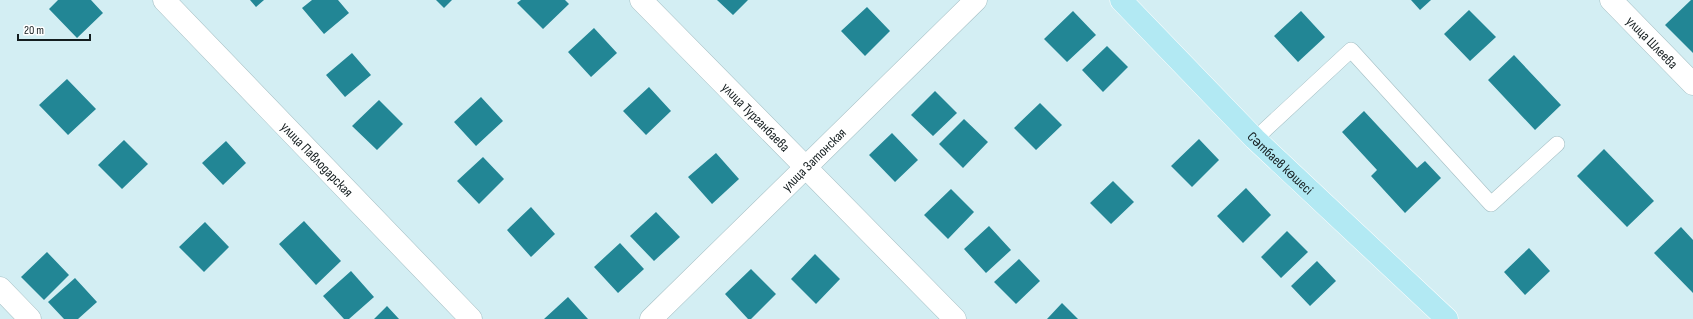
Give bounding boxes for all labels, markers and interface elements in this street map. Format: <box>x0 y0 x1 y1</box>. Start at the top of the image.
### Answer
street label: улица Шлеева <box>1623 13 1681 72</box>
scale bar <box>18 16 90 42</box>
text: 20 m <box>24 23 44 38</box>
street label: улица Турганбаева <box>718 79 793 155</box>
street label: улица Павлодарская <box>277 119 357 201</box>
street label: улица Затонская <box>778 124 850 195</box>
street label: Сәтбаев көшесі <box>1244 128 1317 198</box>

